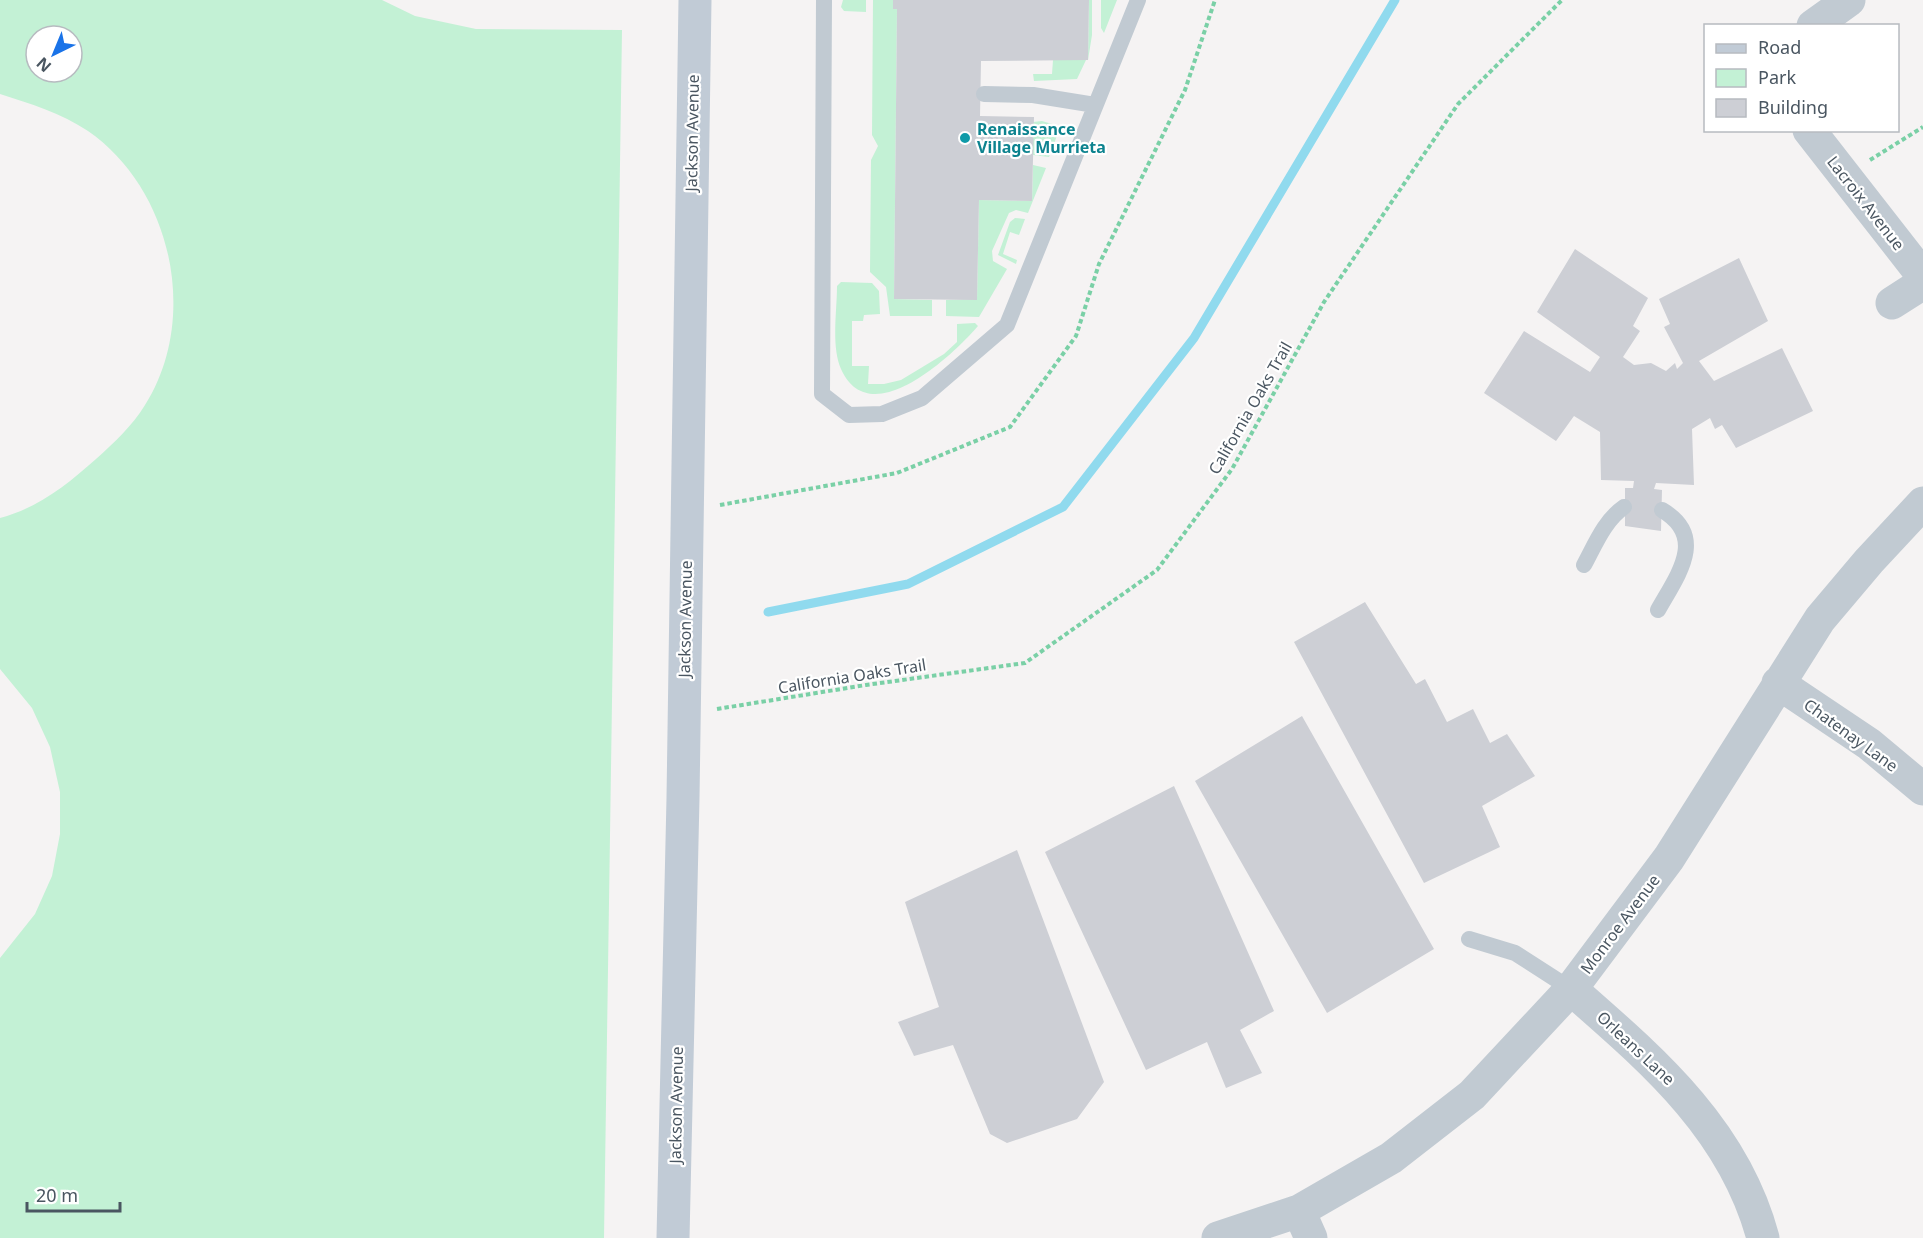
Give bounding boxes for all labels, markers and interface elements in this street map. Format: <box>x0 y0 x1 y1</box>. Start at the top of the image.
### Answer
north arrow <box>24 24 84 84</box>
legend <box>1704 24 1899 132</box>
text: Road <box>1758 35 1801 59</box>
text: N <box>32 52 56 77</box>
text: Park <box>1758 65 1796 89</box>
street label: Jackson Avenue <box>680 74 704 194</box>
text: Building <box>1758 95 1828 119</box>
place label: Renaissance Village Murrieta <box>977 118 1106 158</box>
marker: Renaissance Village Murrieta <box>958 131 972 145</box>
street label: Lacroix Avenue <box>1822 151 1910 255</box>
street label: California Oaks Trail <box>1203 338 1297 478</box>
street label: Jackson Avenue <box>673 560 697 680</box>
street label: California Oaks Trail <box>776 653 928 699</box>
street label: Chatenay Lane <box>1800 693 1902 777</box>
street label: Monroe Avenue <box>1575 870 1665 978</box>
street label: Orleans Lane <box>1592 1006 1680 1090</box>
street label: Jackson Avenue <box>664 1046 688 1166</box>
scale bar <box>27 1175 120 1213</box>
text: 20 m <box>36 1183 78 1207</box>

